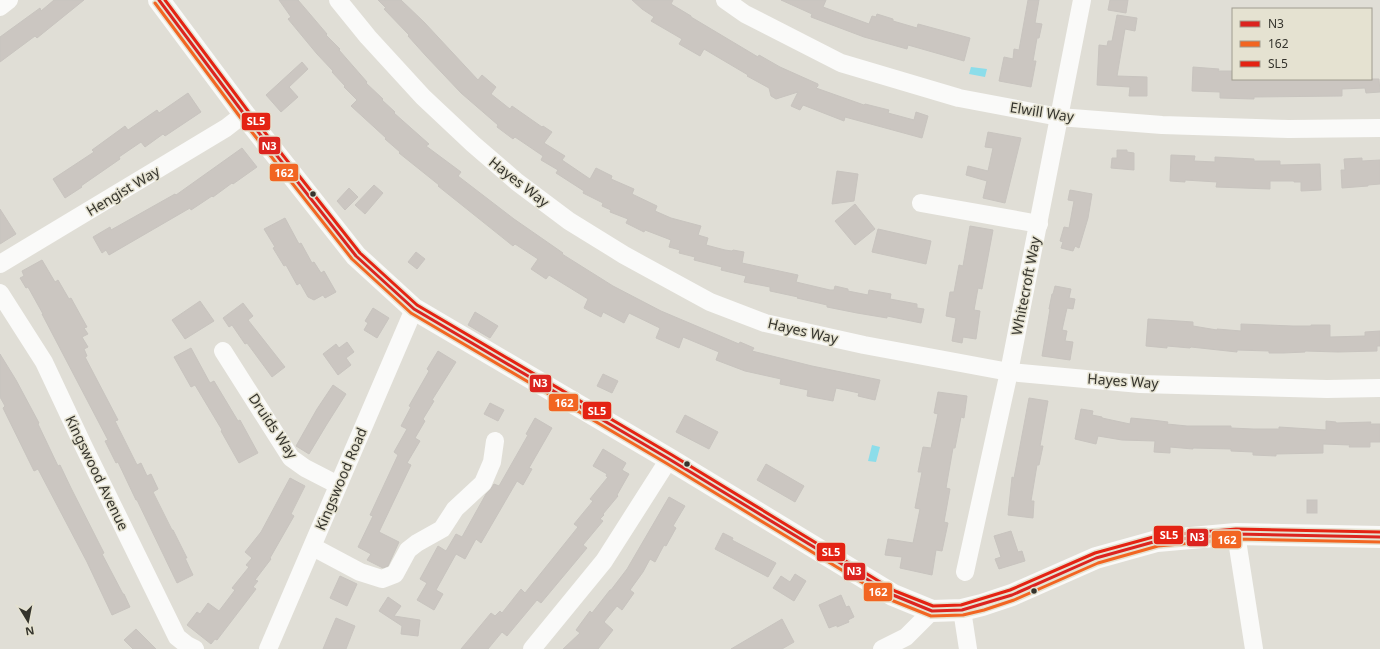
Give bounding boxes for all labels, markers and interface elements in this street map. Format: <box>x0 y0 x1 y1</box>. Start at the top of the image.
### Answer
legend <box>1232 8 1372 80</box>
text: N3 <box>1268 15 1284 32</box>
text: 162 <box>1268 35 1289 52</box>
text: SL5 <box>1268 55 1288 72</box>
street label: Elwill Way <box>1009 97 1076 126</box>
line badge: SL5 <box>241 112 271 131</box>
text: SL5 <box>247 113 265 128</box>
line badge: N3 <box>258 136 281 155</box>
text: N3 <box>261 138 277 153</box>
street label: Hayes Way <box>485 152 554 212</box>
street label: Hengist Way <box>83 161 164 220</box>
line badge: 162 <box>269 163 299 182</box>
text: 162 <box>275 165 293 180</box>
unlabelled marker <box>308 189 318 199</box>
street label: Whitecroft Way <box>1007 234 1045 337</box>
street label: Hayes Way <box>766 313 841 348</box>
street label: Hayes Way <box>1087 369 1160 393</box>
line badge: N3 <box>529 374 552 393</box>
text: N3 <box>532 375 548 390</box>
street label: Druids Way <box>245 389 303 463</box>
line badge: 162 <box>548 393 579 412</box>
text: 162 <box>555 395 573 410</box>
line badge: SL5 <box>582 401 612 420</box>
text: SL5 <box>588 403 606 418</box>
street label: Kingswood Avenue <box>61 412 134 533</box>
street label: Kingswood Road <box>310 424 371 533</box>
unlabelled marker <box>682 459 692 469</box>
line badge: SL5 <box>1153 525 1184 545</box>
text: SL5 <box>1160 527 1178 542</box>
line badge: N3 <box>1186 528 1209 547</box>
text: N3 <box>1189 529 1205 544</box>
line badge: 162 <box>1211 530 1242 549</box>
text: 162 <box>1218 532 1236 547</box>
line badge: SL5 <box>816 542 846 562</box>
text: SL5 <box>822 544 840 559</box>
line badge: N3 <box>843 562 866 581</box>
text: N3 <box>846 563 862 578</box>
line badge: 162 <box>863 582 893 602</box>
text: 162 <box>869 584 887 599</box>
unlabelled marker <box>1029 586 1039 596</box>
north arrow <box>8 601 48 641</box>
text: N <box>24 623 36 640</box>

